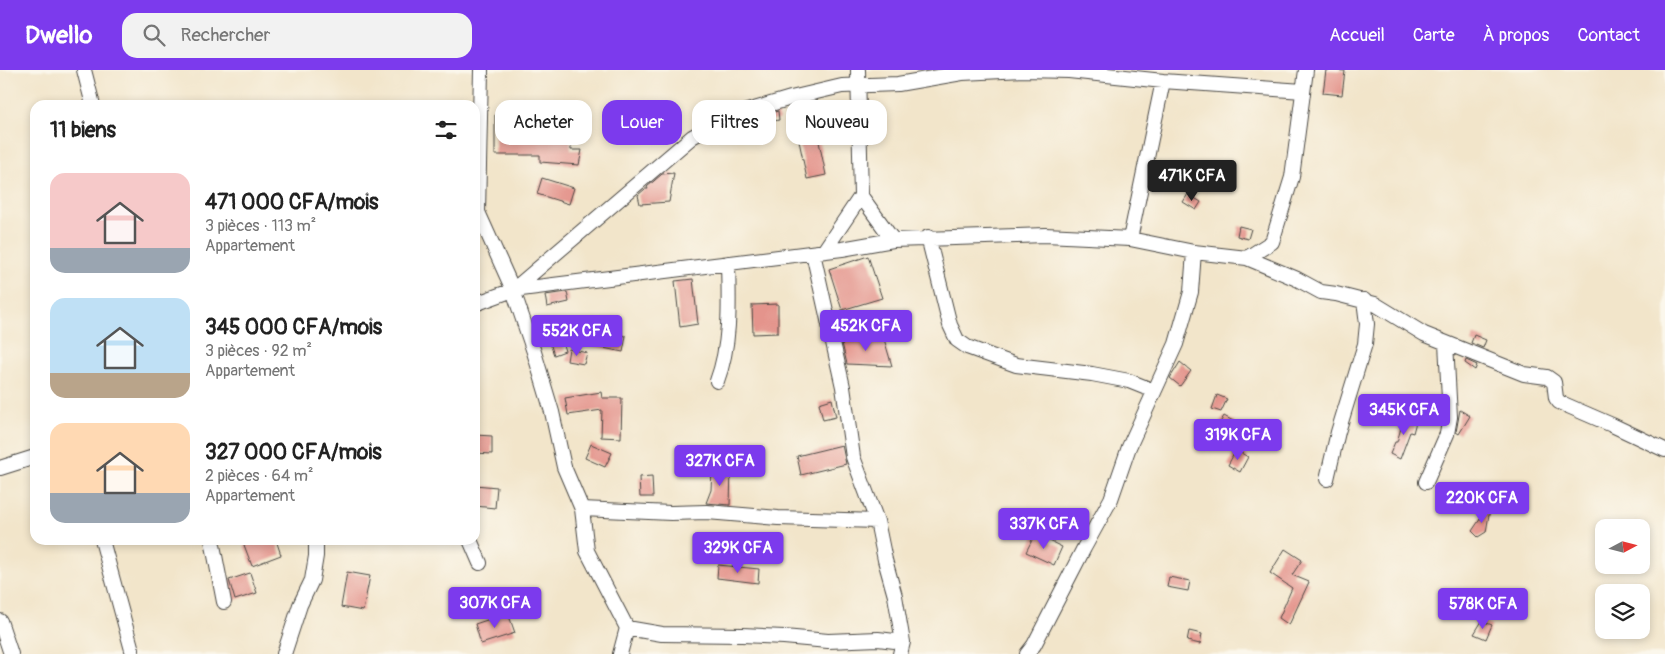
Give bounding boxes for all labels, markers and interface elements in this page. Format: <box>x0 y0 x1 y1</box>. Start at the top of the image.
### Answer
search box <box>122 13 472 58</box>
text: Dwello <box>25 21 92 50</box>
icon: search <box>140 21 168 49</box>
text: Rechercher <box>180 23 270 47</box>
text: Accueil <box>1329 24 1385 47</box>
text: Carte <box>1413 24 1455 47</box>
text: À propos <box>1483 24 1549 47</box>
text: Contact <box>1577 24 1640 47</box>
chip: Acheter <box>495 100 592 145</box>
chip: Louer <box>602 100 682 145</box>
chip: Filtres <box>692 100 776 145</box>
chip: Nouveau <box>786 100 887 145</box>
icon: filters <box>432 116 460 144</box>
text: 11 biens <box>50 117 116 144</box>
pin: 471K CFA <box>1140 160 1244 202</box>
text: 471K CFA <box>1158 166 1226 186</box>
text: 471 000 CFA/mois <box>205 189 378 216</box>
icon: home <box>90 193 150 253</box>
text: 3 pièces · 113 m² <box>205 216 316 236</box>
text: Appartement <box>205 236 295 256</box>
pin: 452K CFA <box>814 310 918 352</box>
text: 345 000 CFA/mois <box>205 314 382 341</box>
pin: 552K CFA <box>525 314 629 357</box>
text: 452K CFA <box>831 316 901 336</box>
icon: home <box>90 318 150 378</box>
text: 552K CFA <box>542 321 612 341</box>
text: 3 pièces · 92 m² <box>205 341 312 361</box>
text: Appartement <box>205 361 295 381</box>
pin: 345K CFA <box>1352 394 1456 436</box>
text: 345K CFA <box>1369 400 1439 420</box>
pin: 319K CFA <box>1186 418 1290 461</box>
text: 319K CFA <box>1205 425 1271 445</box>
text: 327 000 CFA/mois <box>205 439 382 466</box>
icon: home <box>90 443 150 503</box>
pin: 327K CFA <box>668 444 772 487</box>
text: 327K CFA <box>685 451 755 471</box>
text: 2 pièces · 64 m² <box>205 466 313 486</box>
pin: 220K CFA <box>1430 482 1534 524</box>
text: Appartement <box>205 486 295 506</box>
text: 220K CFA <box>1446 488 1518 508</box>
pin: 337K CFA <box>992 508 1096 550</box>
text: 337K CFA <box>1009 514 1079 534</box>
north arrow <box>1595 519 1650 574</box>
map controls <box>1595 519 1650 639</box>
pin: 329K CFA <box>686 532 790 574</box>
text: 329K CFA <box>703 538 773 558</box>
button: layers <box>1595 584 1650 639</box>
pin: 307K CFA <box>443 586 547 629</box>
pin: 578K CFA <box>1431 588 1535 630</box>
text: 307K CFA <box>459 593 531 613</box>
text: 578K CFA <box>1449 594 1517 614</box>

